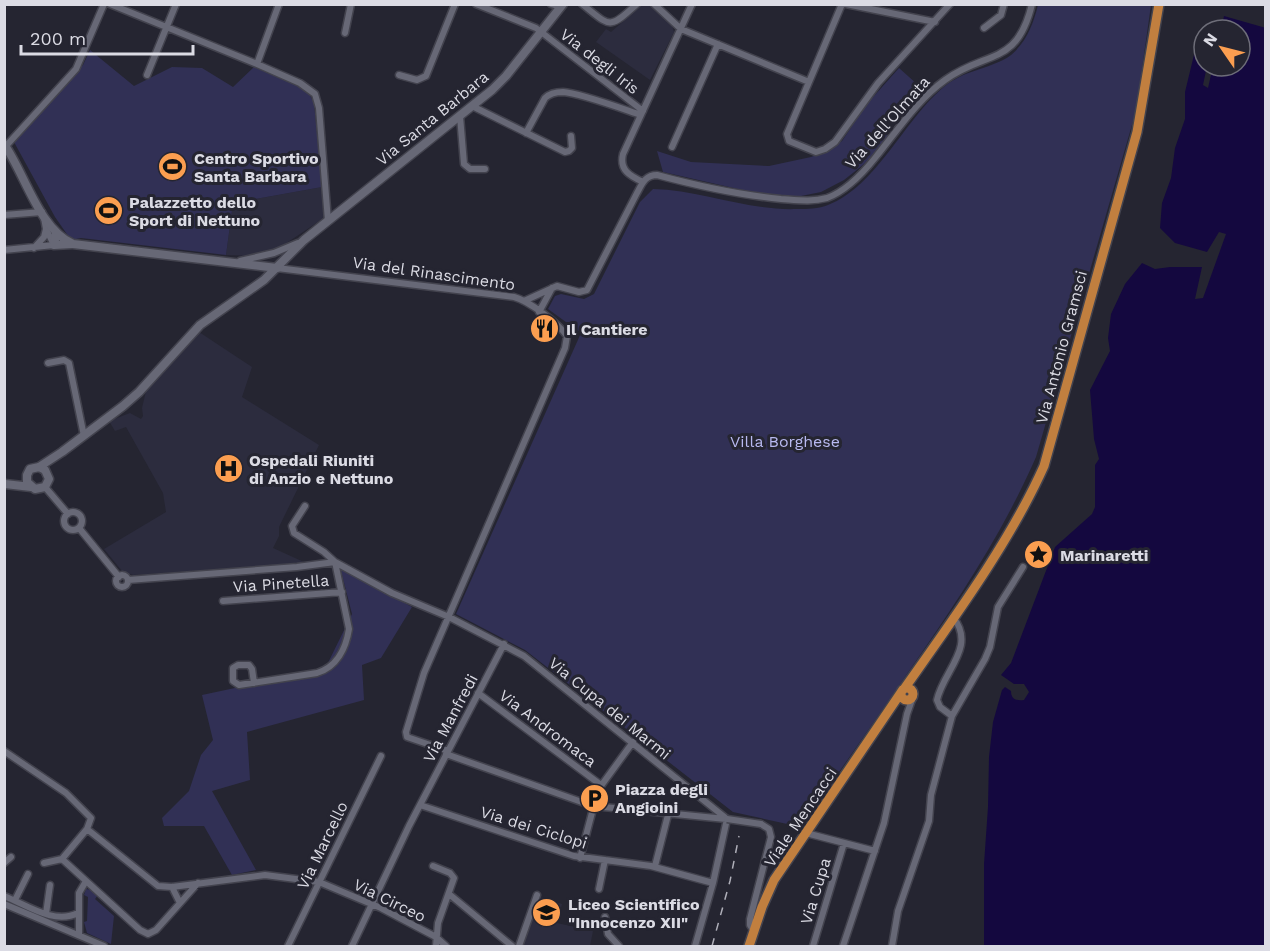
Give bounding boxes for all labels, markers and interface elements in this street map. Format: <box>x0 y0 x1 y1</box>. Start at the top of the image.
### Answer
scale bar <box>21 18 194 56</box>
north arrow <box>1192 18 1252 78</box>
street label: Via degli Iris <box>556 25 643 98</box>
text: 200 m <box>30 28 86 49</box>
text: N <box>1199 29 1221 50</box>
street label: Via Santa Barbara <box>372 67 492 170</box>
street label: Via dell'Olmata <box>841 72 934 172</box>
place label: Centro Sportivo Santa Barbara <box>194 149 319 186</box>
sports icon: Centro Sportivo Santa Barbara <box>157 151 189 183</box>
place label: Palazzetto dello Sport di Nettuno <box>129 193 261 230</box>
sports icon: Palazzetto dello Sport di Nettuno <box>92 195 124 227</box>
street label: Via del Rinascimento <box>351 253 516 294</box>
street label: Via Antonio Gramsci <box>1032 268 1091 426</box>
restaurant icon: Il Cantiere <box>529 313 561 345</box>
place label: Il Cantiere <box>566 320 648 339</box>
park label: Villa Borghese <box>730 432 840 451</box>
place label: Ospedali Riuniti di Anzio e Nettuno <box>249 451 394 488</box>
hospital icon: Ospedali Riuniti di Anzio e Nettuno <box>212 453 244 485</box>
place icon: Marinaretti <box>1023 539 1055 571</box>
place label: Marinaretti <box>1060 546 1149 565</box>
street label: Via Pinetella <box>232 571 330 596</box>
street label: Via Cupa dei Marmi <box>545 653 675 763</box>
street label: Via Manfredi <box>419 671 482 766</box>
street label: Via Andromaca <box>495 686 600 771</box>
street label: Viale Mencacci <box>760 764 841 871</box>
place label: Piazza degli Angioini <box>615 780 708 817</box>
parking icon: Piazza degli Angioini <box>578 782 610 814</box>
street label: Via Marcello <box>293 798 352 892</box>
street label: Via dei Ciclopi <box>478 802 590 853</box>
street label: Via Cupa <box>796 856 835 927</box>
street label: Via Circeo <box>351 875 429 926</box>
place label: Liceo Scientifico "Innocenzo XII" <box>568 895 700 932</box>
school or university icon: Liceo Scientifico "Innocenzo XII" <box>531 897 563 929</box>

